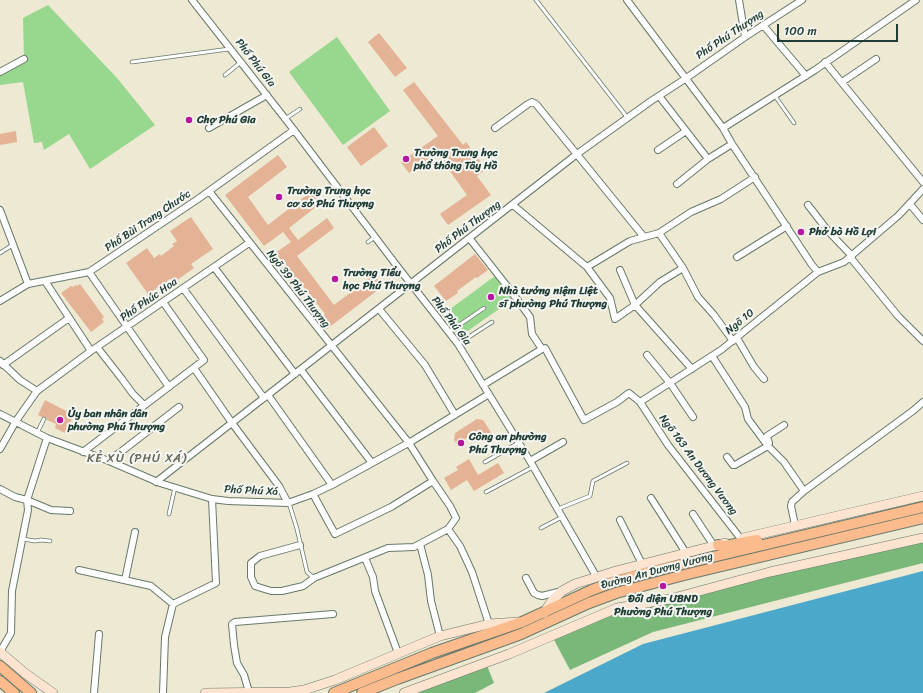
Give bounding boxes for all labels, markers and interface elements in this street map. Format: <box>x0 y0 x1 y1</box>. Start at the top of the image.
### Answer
street label: Phố Phú Thượng <box>694 8 766 62</box>
scale bar <box>779 16 900 42</box>
text: 100 m <box>784 20 817 42</box>
street label: Phố Phú Gia <box>232 36 278 90</box>
place label: Chợ Phú Gia <box>197 113 256 127</box>
marker: Chợ Phú Gia <box>184 115 194 125</box>
place label: Trường Trung học phổ thông Tây Hồ <box>414 146 498 172</box>
marker: Trường Trung học phổ thông Tây Hồ <box>401 154 411 164</box>
place label: Trường Trung học cơ sở Phú Thượng <box>287 184 374 210</box>
street label: Phố Bùi Trang Chước <box>103 187 193 255</box>
marker: Trường Trung học cơ sở Phú Thượng <box>274 192 284 202</box>
street label: Phố Phú Thượng <box>433 198 503 256</box>
place label: Phở bò Hồ Lợi <box>809 225 876 239</box>
marker: Phở bò Hồ Lợi <box>796 227 806 237</box>
street label: Ngõ 39 Phú Thượng <box>264 247 332 331</box>
place label: Trường Tiểu học Phú Thượng <box>343 266 421 292</box>
marker: Trường Tiểu học Phú Thượng <box>330 274 340 284</box>
street label: Phố Phúc Hoa <box>118 276 180 324</box>
place label: Nhà tưởng niệm Liệt sĩ phường Phú Thượng <box>499 284 607 310</box>
marker: Nhà tưởng niệm Liệt sĩ phường Phú Thượng <box>486 292 496 302</box>
street label: Phố Phú Gia <box>428 294 474 348</box>
street label: Ngõ 10 <box>723 306 757 338</box>
place label: Ủy ban nhân dân phường Phú Thượng <box>68 407 165 433</box>
street label: Ngõ 163 An Dương Vương <box>656 412 740 518</box>
marker: Ủy ban nhân dân phường Phú Thượng <box>55 415 65 425</box>
place label: Công an phường Phú Thượng <box>469 430 546 456</box>
marker: Công an phường Phú Thượng <box>456 438 466 448</box>
district label: KẺ XÙ (PHÚ XÁ) <box>87 452 187 466</box>
street label: Phố Phú Xá <box>224 483 278 499</box>
street label: Đường An Dương Vương <box>600 550 714 592</box>
marker: Đối diện UBND Phường Phú Thượng <box>658 581 668 591</box>
place label: Đối diện UBND Phường Phú Thượng <box>614 592 712 618</box>

